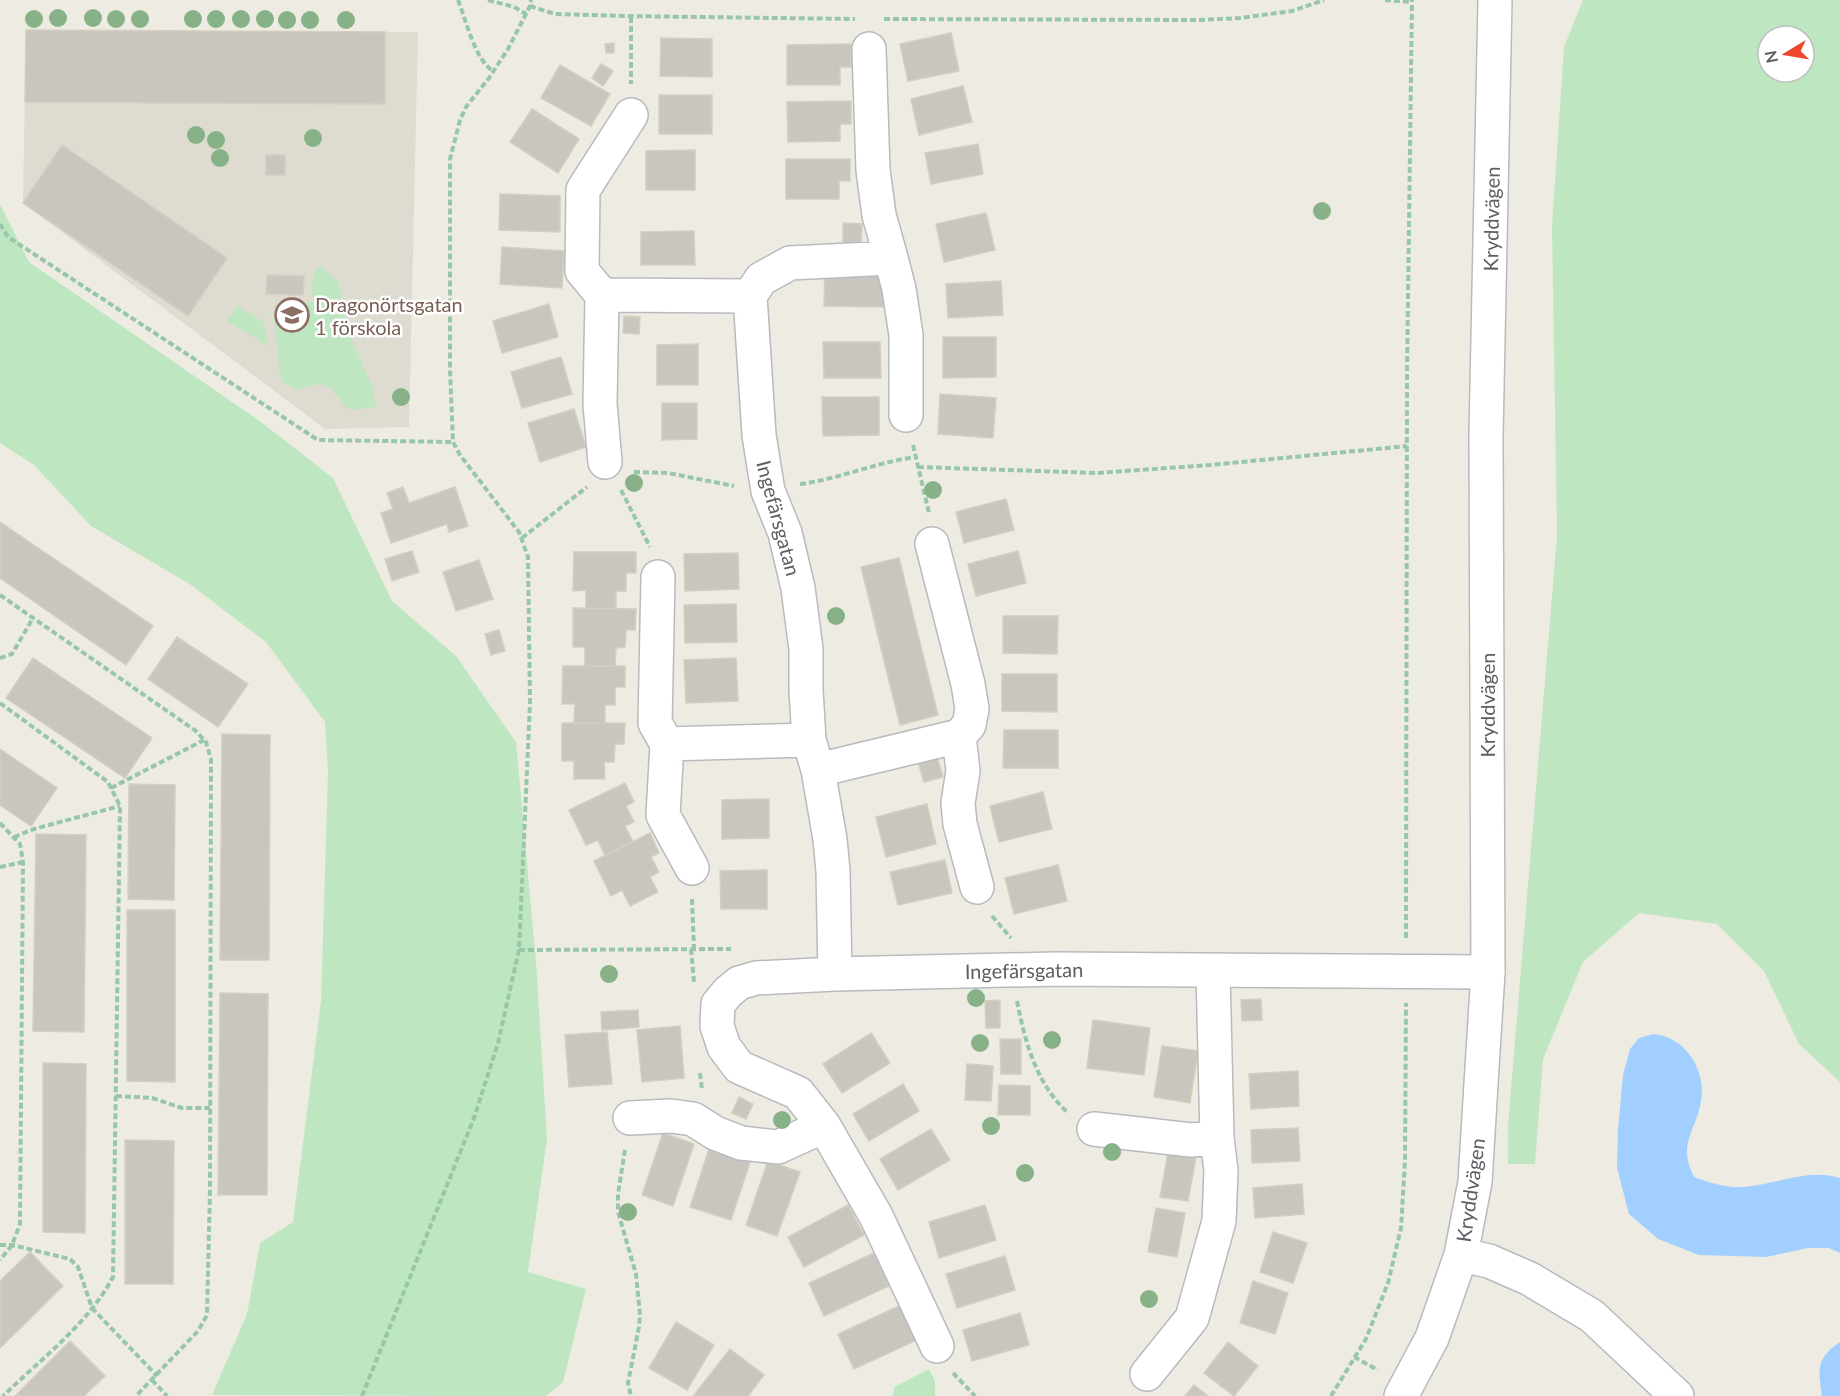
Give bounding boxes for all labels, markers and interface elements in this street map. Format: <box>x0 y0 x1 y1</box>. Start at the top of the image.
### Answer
north arrow <box>1756 24 1816 84</box>
text: N <box>1760 49 1781 65</box>
street label: Kryddvägen <box>1478 166 1504 272</box>
place label: Dragonörtsgatan 1 förskola <box>315 292 463 339</box>
school or university icon: Dragonörtsgatan 1 förskola <box>274 297 310 333</box>
street label: Ingefärsgatan <box>752 458 806 578</box>
street label: Kryddvägen <box>1475 653 1499 757</box>
street label: Ingefärsgatan <box>965 957 1083 983</box>
street label: Kryddvägen <box>1451 1136 1489 1244</box>

